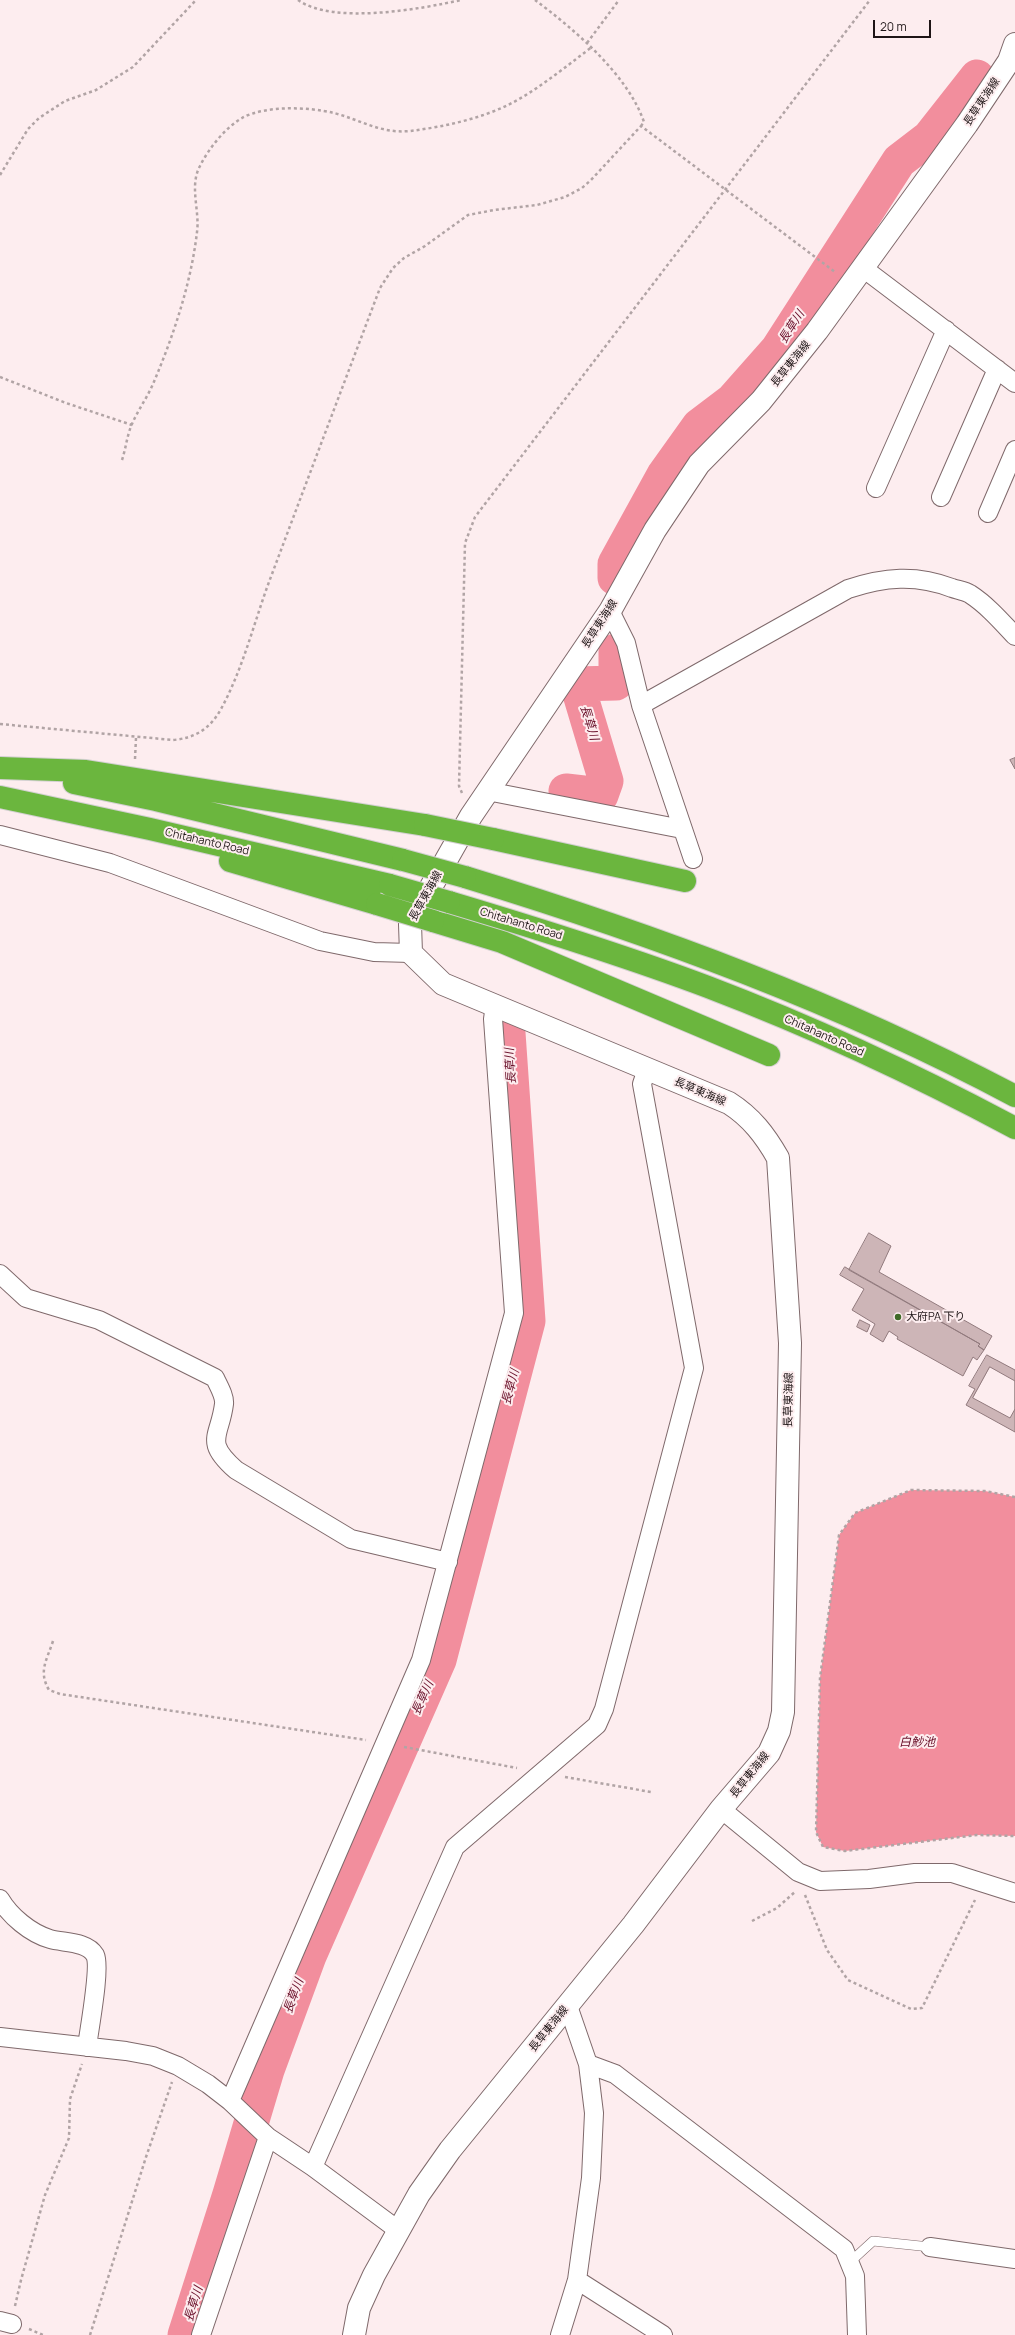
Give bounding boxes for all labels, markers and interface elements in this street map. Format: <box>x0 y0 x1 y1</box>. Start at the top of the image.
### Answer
scale bar <box>875 12 933 38</box>
text: 20 m <box>880 18 907 35</box>
street label: 長草東海線 <box>961 76 1003 128</box>
water label: 長草川 <box>776 308 808 346</box>
street label: 長草東海線 <box>769 338 813 390</box>
street label: 長草東海線 <box>579 597 621 651</box>
water label: 長草川 <box>577 704 601 742</box>
street label: Chitahanto Road <box>164 826 250 858</box>
street label: 長草東海線 <box>407 869 445 923</box>
street label: Chitahanto Road <box>478 905 564 943</box>
street label: Chitahanto Road <box>782 1013 866 1059</box>
water label: 長草川 <box>503 1048 519 1084</box>
street label: 長草東海線 <box>672 1075 728 1109</box>
place label: 大府PA 下り <box>906 1310 965 1324</box>
marker: 大府PA 下り <box>893 1312 903 1322</box>
water label: 長草川 <box>499 1368 523 1406</box>
street label: 長草東海線 <box>782 1372 796 1428</box>
water label: 長草川 <box>409 1679 437 1717</box>
water label: 白魦池 <box>899 1736 935 1750</box>
street label: 長草東海線 <box>728 1749 772 1801</box>
water label: 長草川 <box>281 1977 307 2015</box>
street label: 長草東海線 <box>527 2003 571 2055</box>
water label: 長草川 <box>182 2285 206 2323</box>

